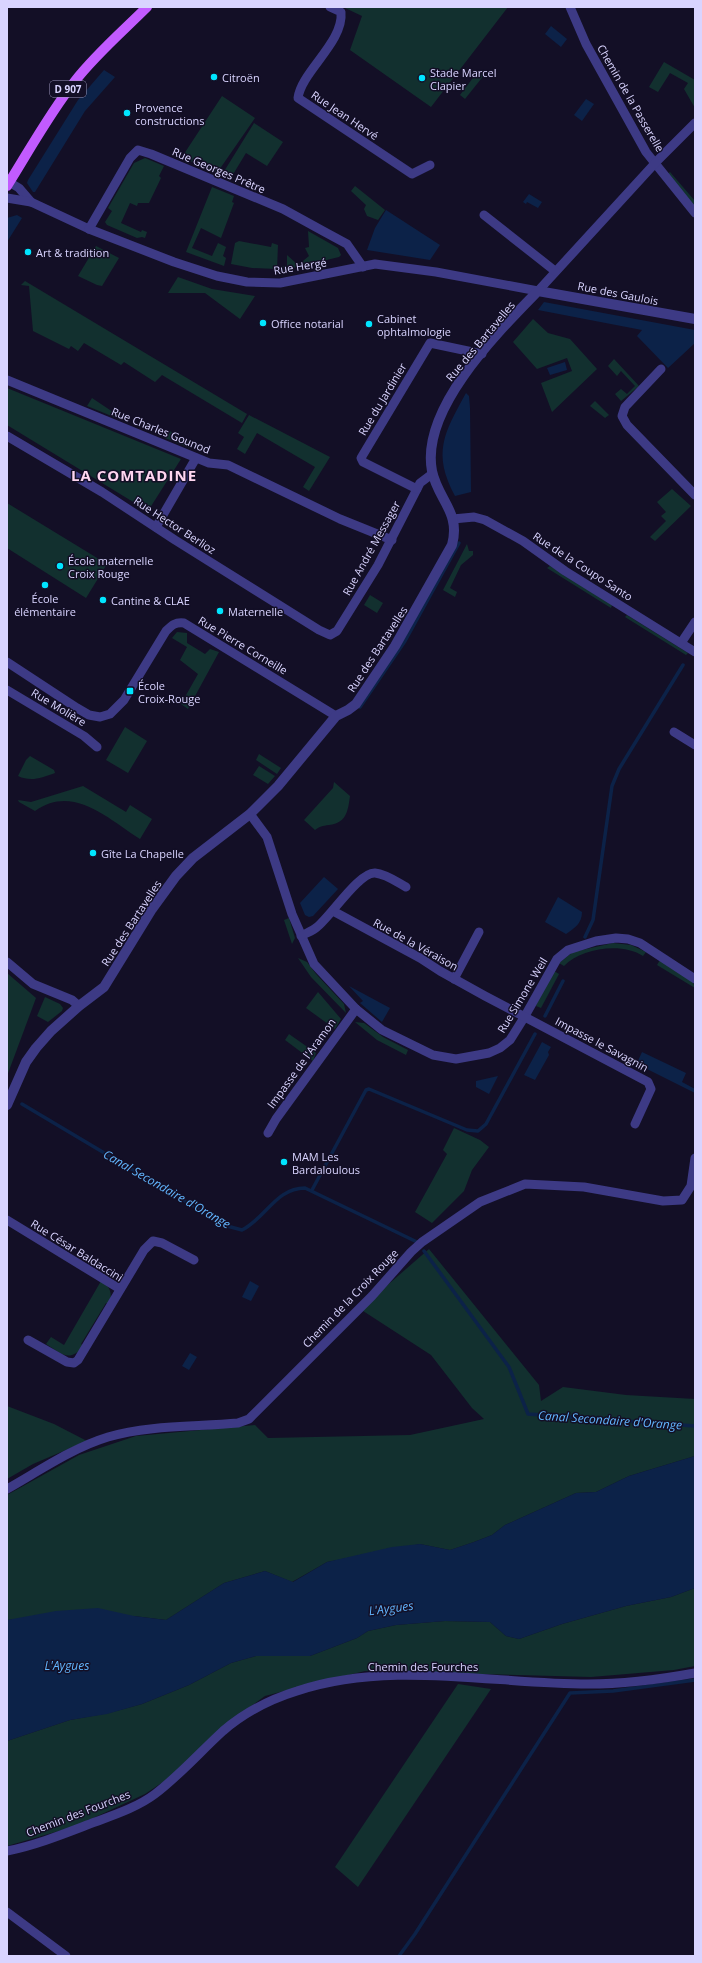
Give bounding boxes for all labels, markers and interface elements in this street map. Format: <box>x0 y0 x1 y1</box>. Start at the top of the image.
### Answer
street label: Chemin de la Passerelle <box>594 42 668 154</box>
place label: Stade Marcel Clapier <box>430 65 497 93</box>
place label: Citroën <box>222 70 260 85</box>
marker: Citroën <box>209 72 219 82</box>
marker: Stade Marcel Clapier <box>417 73 427 83</box>
road number: D 907 <box>50 81 86 97</box>
street label: Rue Jean Hervé <box>309 87 381 143</box>
place label: Provence constructions <box>135 100 205 128</box>
marker: Provence constructions <box>122 108 132 118</box>
street label: Rue Georges Prêtre <box>170 144 268 196</box>
place label: Art & tradition <box>36 245 109 260</box>
marker: Art & tradition <box>23 247 33 257</box>
street label: Rue Hergé <box>272 254 328 278</box>
street label: Rue des Gaulois <box>576 278 660 308</box>
street label: Rue des Bartavelles <box>442 298 518 384</box>
place label: Cabinet ophtalmologie <box>377 311 451 339</box>
place label: Office notarial <box>271 316 344 331</box>
marker: Office notarial <box>258 318 268 328</box>
marker: Cabinet ophtalmologie <box>364 319 374 329</box>
street label: Rue du Jardinier <box>354 359 410 438</box>
street label: Rue Charles Gounod <box>109 403 213 457</box>
district label: LA COMTADINE <box>71 465 197 485</box>
street label: Rue Hector Berlioz <box>131 493 219 557</box>
street label: Rue André Messager <box>339 498 403 598</box>
street label: Rue de la Coupo Santo <box>530 528 636 604</box>
place label: École maternelle Croix Rouge <box>68 553 153 581</box>
marker: École maternelle Croix Rouge <box>55 561 65 571</box>
marker: École élémentaire <box>40 580 50 590</box>
place label: École élémentaire <box>14 591 76 619</box>
place label: Cantine & CLAE <box>111 593 190 608</box>
marker: Cantine & CLAE <box>98 595 108 605</box>
street label: Rue des Bartavelles <box>343 603 411 695</box>
place label: Maternelle <box>228 604 283 619</box>
marker: Maternelle <box>215 606 225 616</box>
street label: Rue Pierre Corneille <box>196 612 290 678</box>
place label: École Croix-Rouge <box>138 678 200 706</box>
street label: Rue Molière <box>29 685 89 729</box>
marker: École Croix-Rouge <box>125 686 135 696</box>
place label: Gîte La Chapelle <box>101 846 184 861</box>
marker: Gîte La Chapelle <box>88 848 98 858</box>
street label: Rue des Bartavelles <box>97 877 165 969</box>
street label: Rue de la Véraison <box>371 914 461 974</box>
street label: Rue Simone Weil <box>493 954 551 1036</box>
street label: Impasse le Savagnin <box>553 1013 651 1075</box>
street label: Impasse de l'Aramon <box>263 1015 339 1111</box>
water label: Canal Secondaire d'Orange <box>100 1146 234 1232</box>
place label: MAM Les Bardaloulous <box>292 1149 360 1177</box>
marker: MAM Les Bardaloulous <box>279 1157 289 1167</box>
street label: Rue César Baldaccini <box>28 1216 126 1284</box>
street label: Chemin de la Croix Rouge <box>299 1245 401 1351</box>
water label: Canal Secondaire d'Orange <box>537 1406 683 1434</box>
water label: L'Aygues <box>368 1597 414 1619</box>
water label: L'Aygues <box>45 1657 89 1674</box>
street label: Chemin des Fourches <box>368 1659 478 1674</box>
street label: Chemin des Fourches <box>24 1786 132 1840</box>

